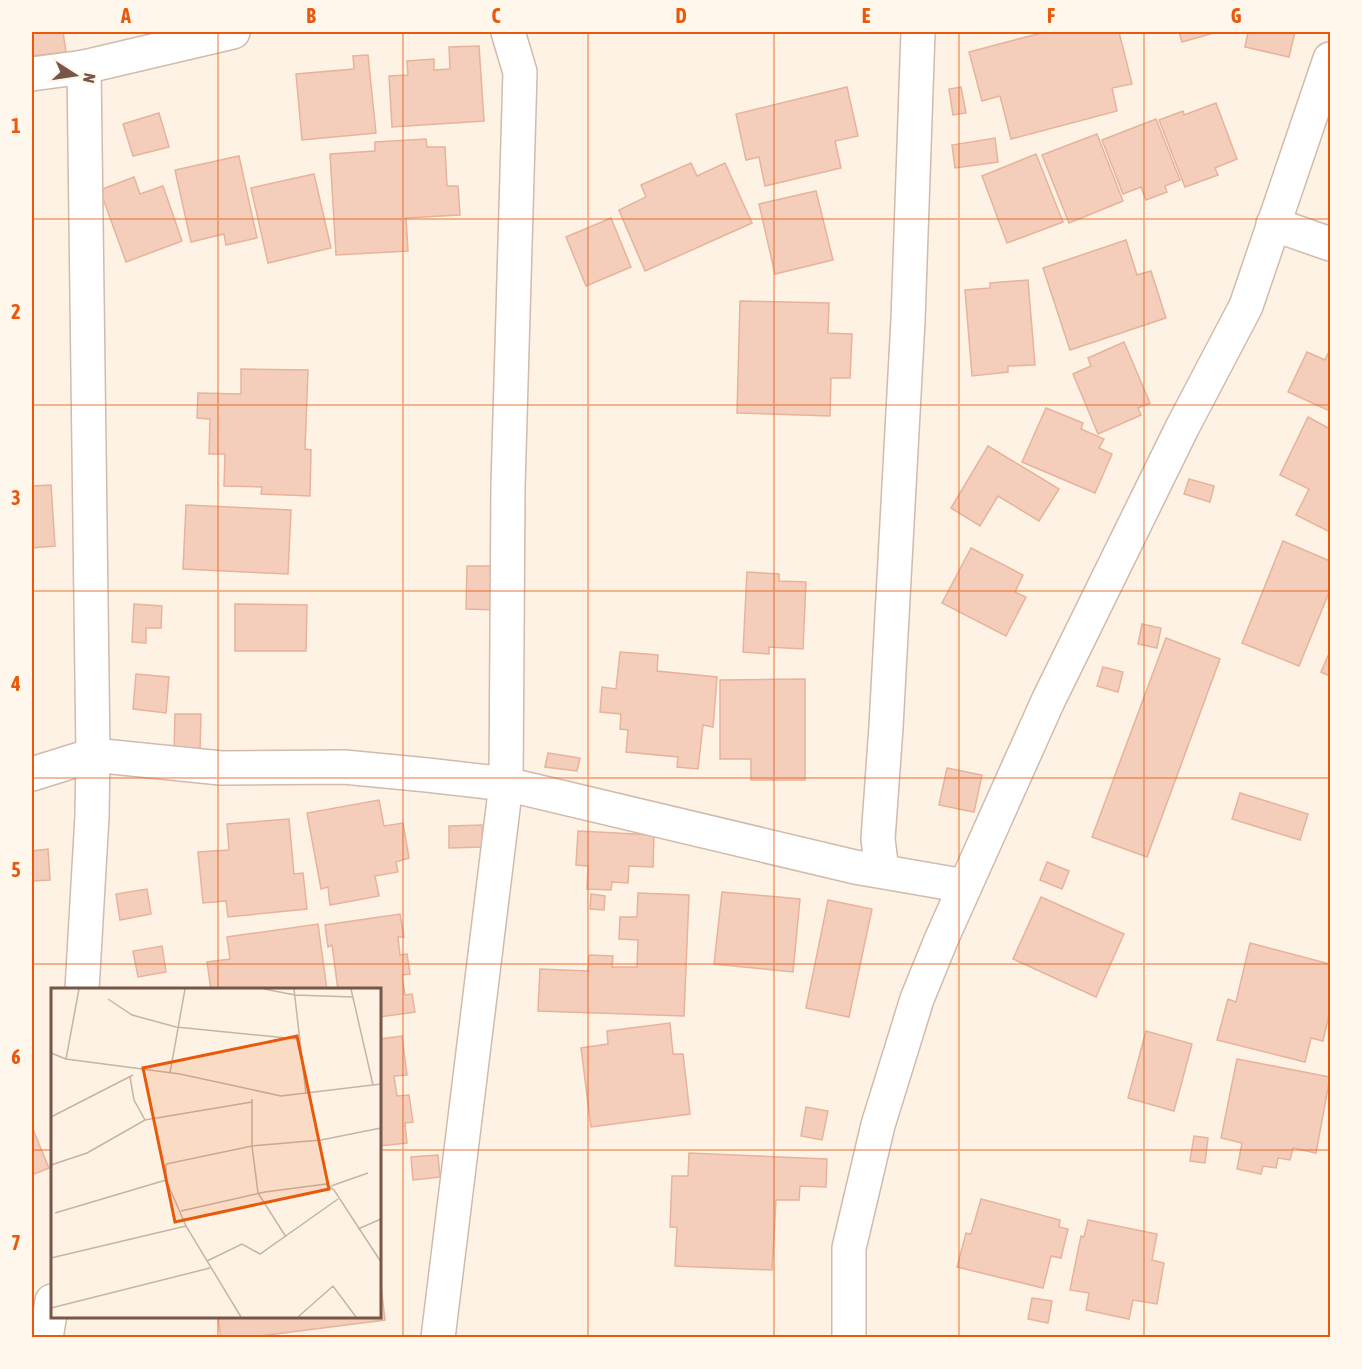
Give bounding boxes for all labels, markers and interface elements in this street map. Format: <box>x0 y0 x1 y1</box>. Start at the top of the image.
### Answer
text: A <box>120 4 131 27</box>
text: B <box>306 4 316 27</box>
text: C <box>492 4 501 27</box>
text: D <box>675 4 687 27</box>
text: E <box>862 4 871 27</box>
text: F <box>1047 4 1055 27</box>
text: G <box>1231 4 1242 27</box>
north arrow <box>45 45 105 105</box>
text: N <box>80 72 99 85</box>
text: 1 <box>11 114 21 137</box>
text: 2 <box>11 300 21 323</box>
text: 3 <box>11 486 21 509</box>
text: 4 <box>10 672 21 695</box>
text: 5 <box>11 858 21 881</box>
inset map <box>51 988 381 1318</box>
text: 6 <box>11 1045 21 1068</box>
text: 7 <box>11 1231 21 1254</box>

